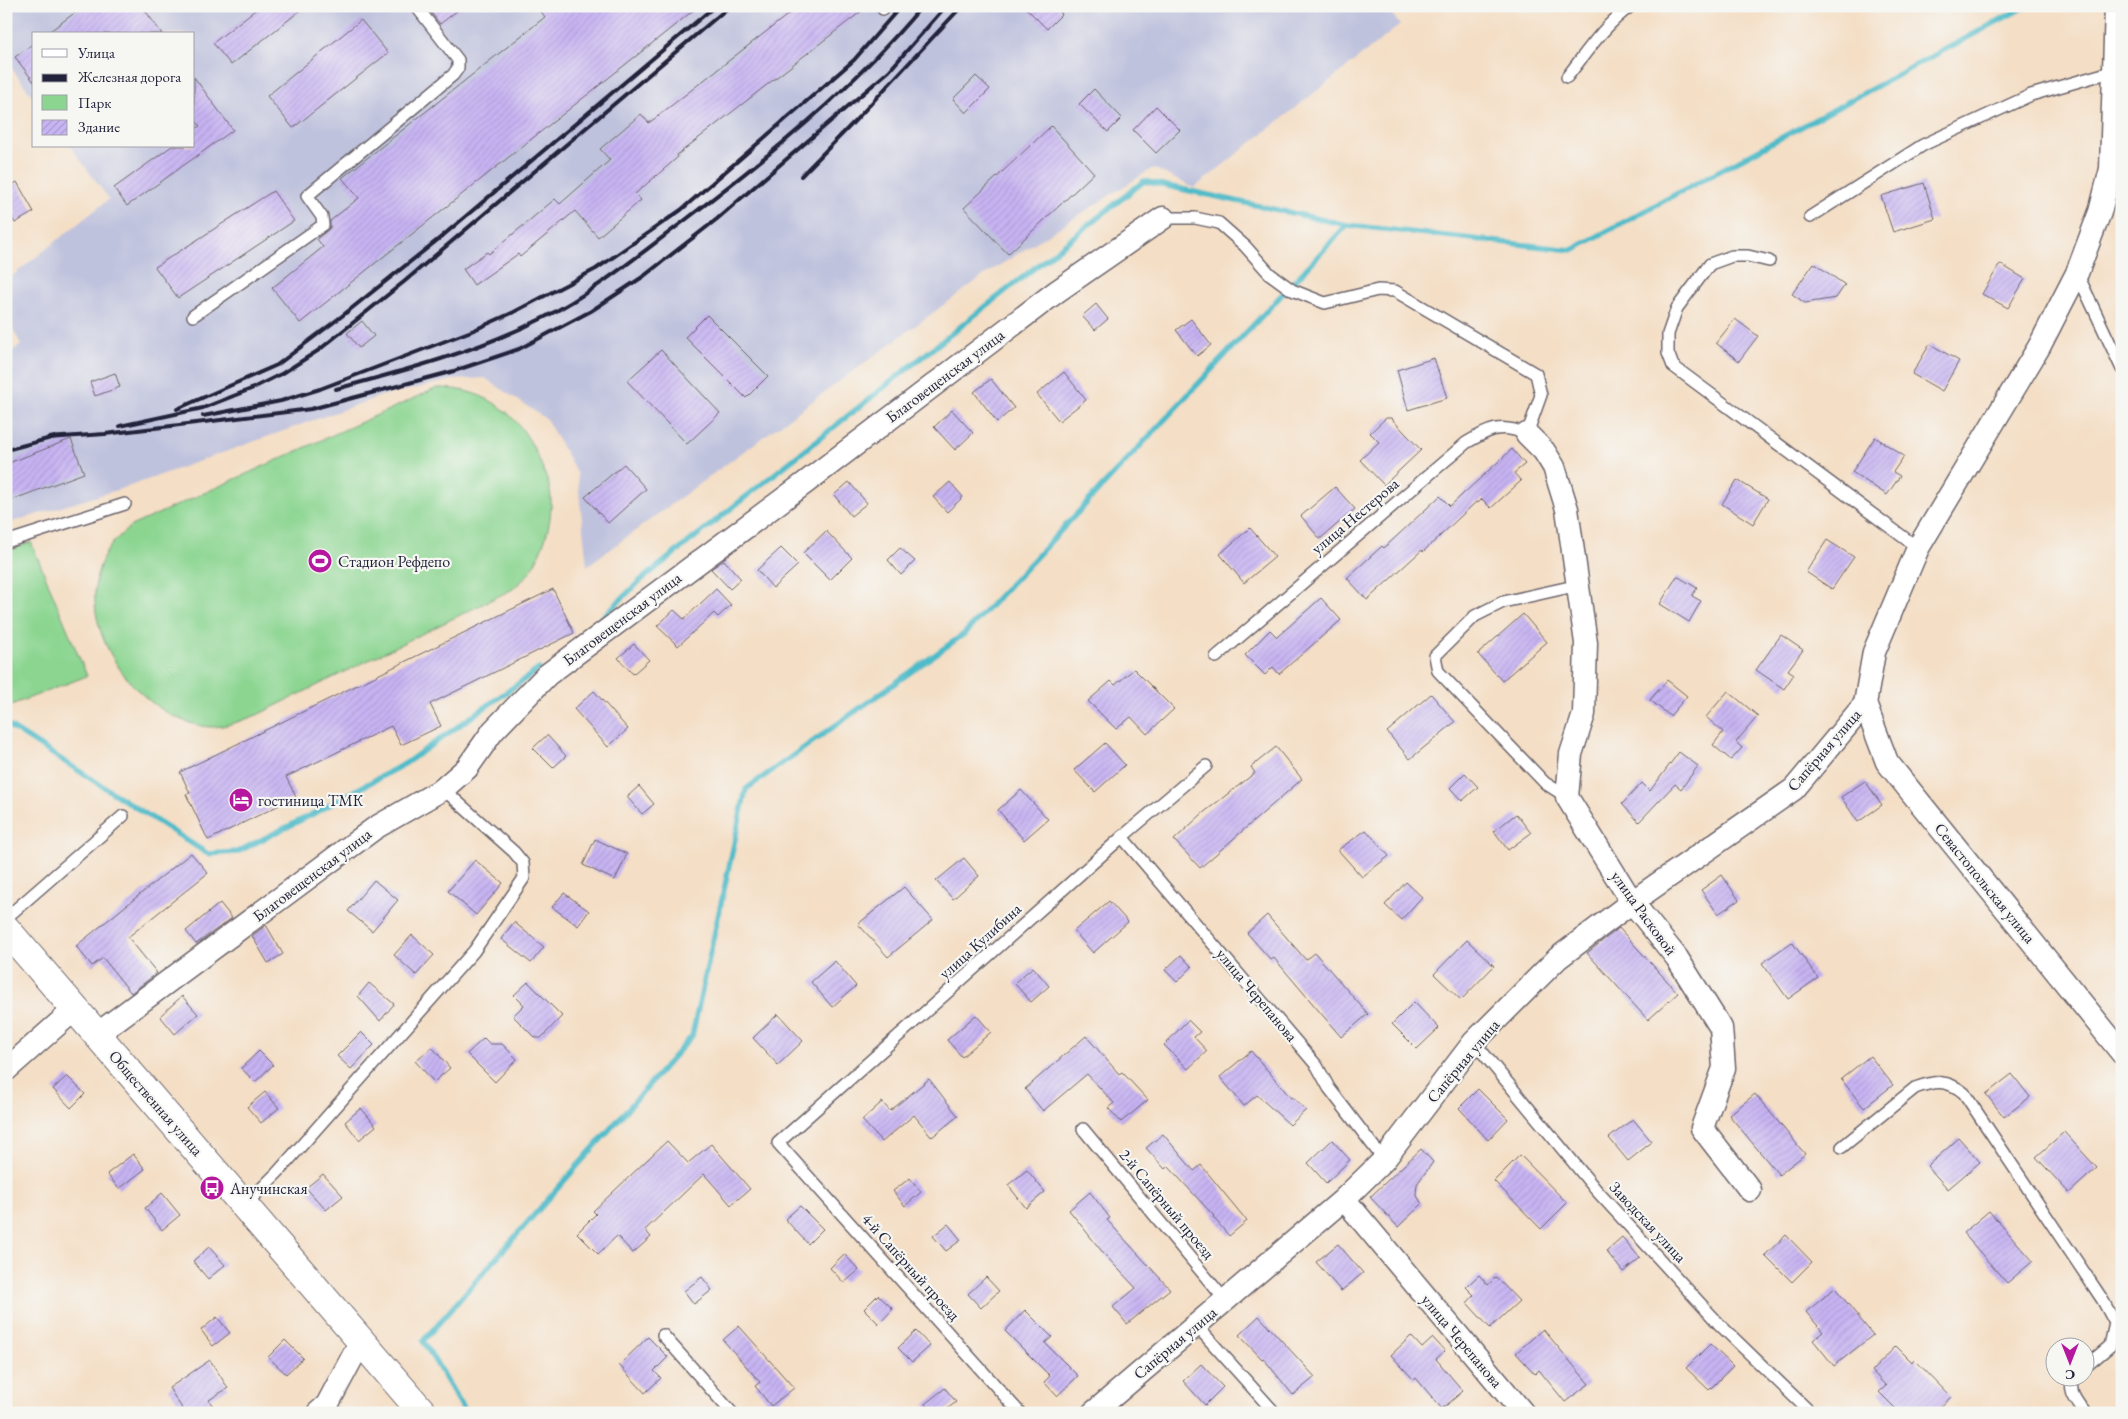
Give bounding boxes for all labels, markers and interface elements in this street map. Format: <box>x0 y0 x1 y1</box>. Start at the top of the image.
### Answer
legend <box>32 32 195 148</box>
text: Улица <box>77 43 115 62</box>
text: Железная дорога <box>77 67 181 86</box>
text: Парк <box>78 93 111 112</box>
text: Здание <box>78 117 120 136</box>
street label: Благовещенская улица <box>881 324 1009 428</box>
street label: улица Нестерова <box>1307 473 1404 559</box>
sports icon: Стадион Рефдепо <box>307 548 333 574</box>
place label: Стадион Рефдепо <box>338 551 450 572</box>
street label: Благовещенская улица <box>558 567 686 671</box>
street label: Сапёрная улица <box>1782 704 1866 796</box>
hotel icon: гостиница ТМК <box>228 787 254 813</box>
place label: гостиница ТМК <box>258 790 364 811</box>
street label: Севастопольская улица <box>1930 818 2041 948</box>
street label: Благовещенская улица <box>248 823 376 927</box>
street label: улица Расковой <box>1606 867 1682 960</box>
street label: улица Кулибина <box>934 898 1026 984</box>
street label: улица Черепанова <box>1212 944 1303 1047</box>
street label: Сапёрная улица <box>1422 1014 1504 1107</box>
street label: Общественная улица <box>104 1046 208 1161</box>
street label: 2-й Сапёрный проезд <box>1115 1145 1220 1264</box>
bus stop icon: Анучинская <box>199 1175 225 1201</box>
street label: Заводская улица <box>1605 1177 1692 1268</box>
place label: Анучинская <box>229 1178 308 1199</box>
street label: 4-й Сапёрный проезд <box>857 1209 965 1326</box>
street label: улица Черепанова <box>1417 1290 1508 1393</box>
street label: Сапёрная улица <box>1129 1302 1222 1384</box>
north arrow <box>2046 1336 2096 1386</box>
text: С <box>2065 1366 2075 1384</box>

